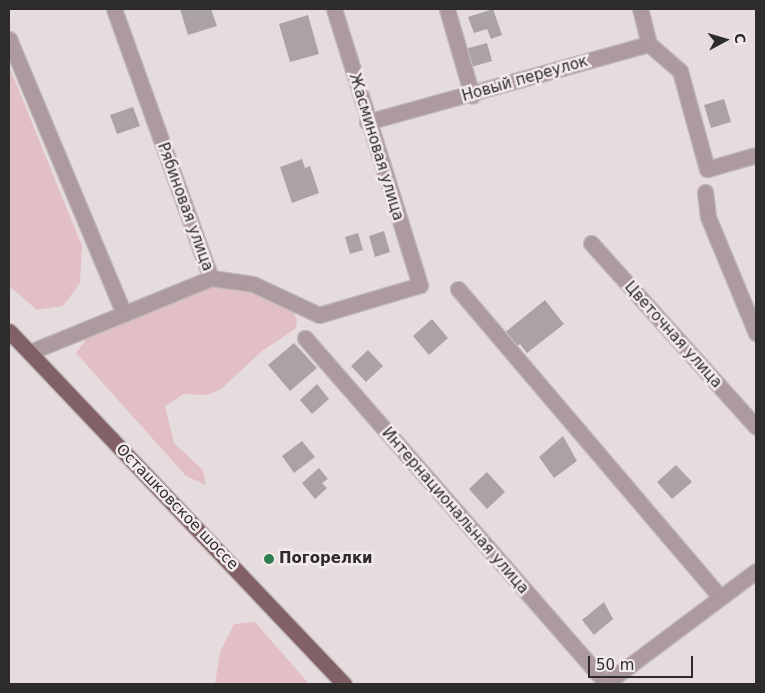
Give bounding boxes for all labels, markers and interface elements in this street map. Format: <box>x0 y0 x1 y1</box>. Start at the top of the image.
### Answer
north arrow <box>700 15 750 65</box>
text: С <box>731 32 748 44</box>
street label: Новый переулок <box>460 52 590 106</box>
street label: Жасминовая улица <box>345 71 407 223</box>
street label: Рябиновая улица <box>153 140 217 274</box>
street label: Цветочная улица <box>621 278 725 392</box>
street label: Интернациональная улица <box>378 424 532 598</box>
street label: Осташковское шоссе <box>112 440 242 574</box>
place label: Погорелки <box>279 550 373 568</box>
marker: Погорелки <box>263 553 275 565</box>
scale bar <box>590 646 695 678</box>
text: 50 m <box>596 656 634 674</box>

